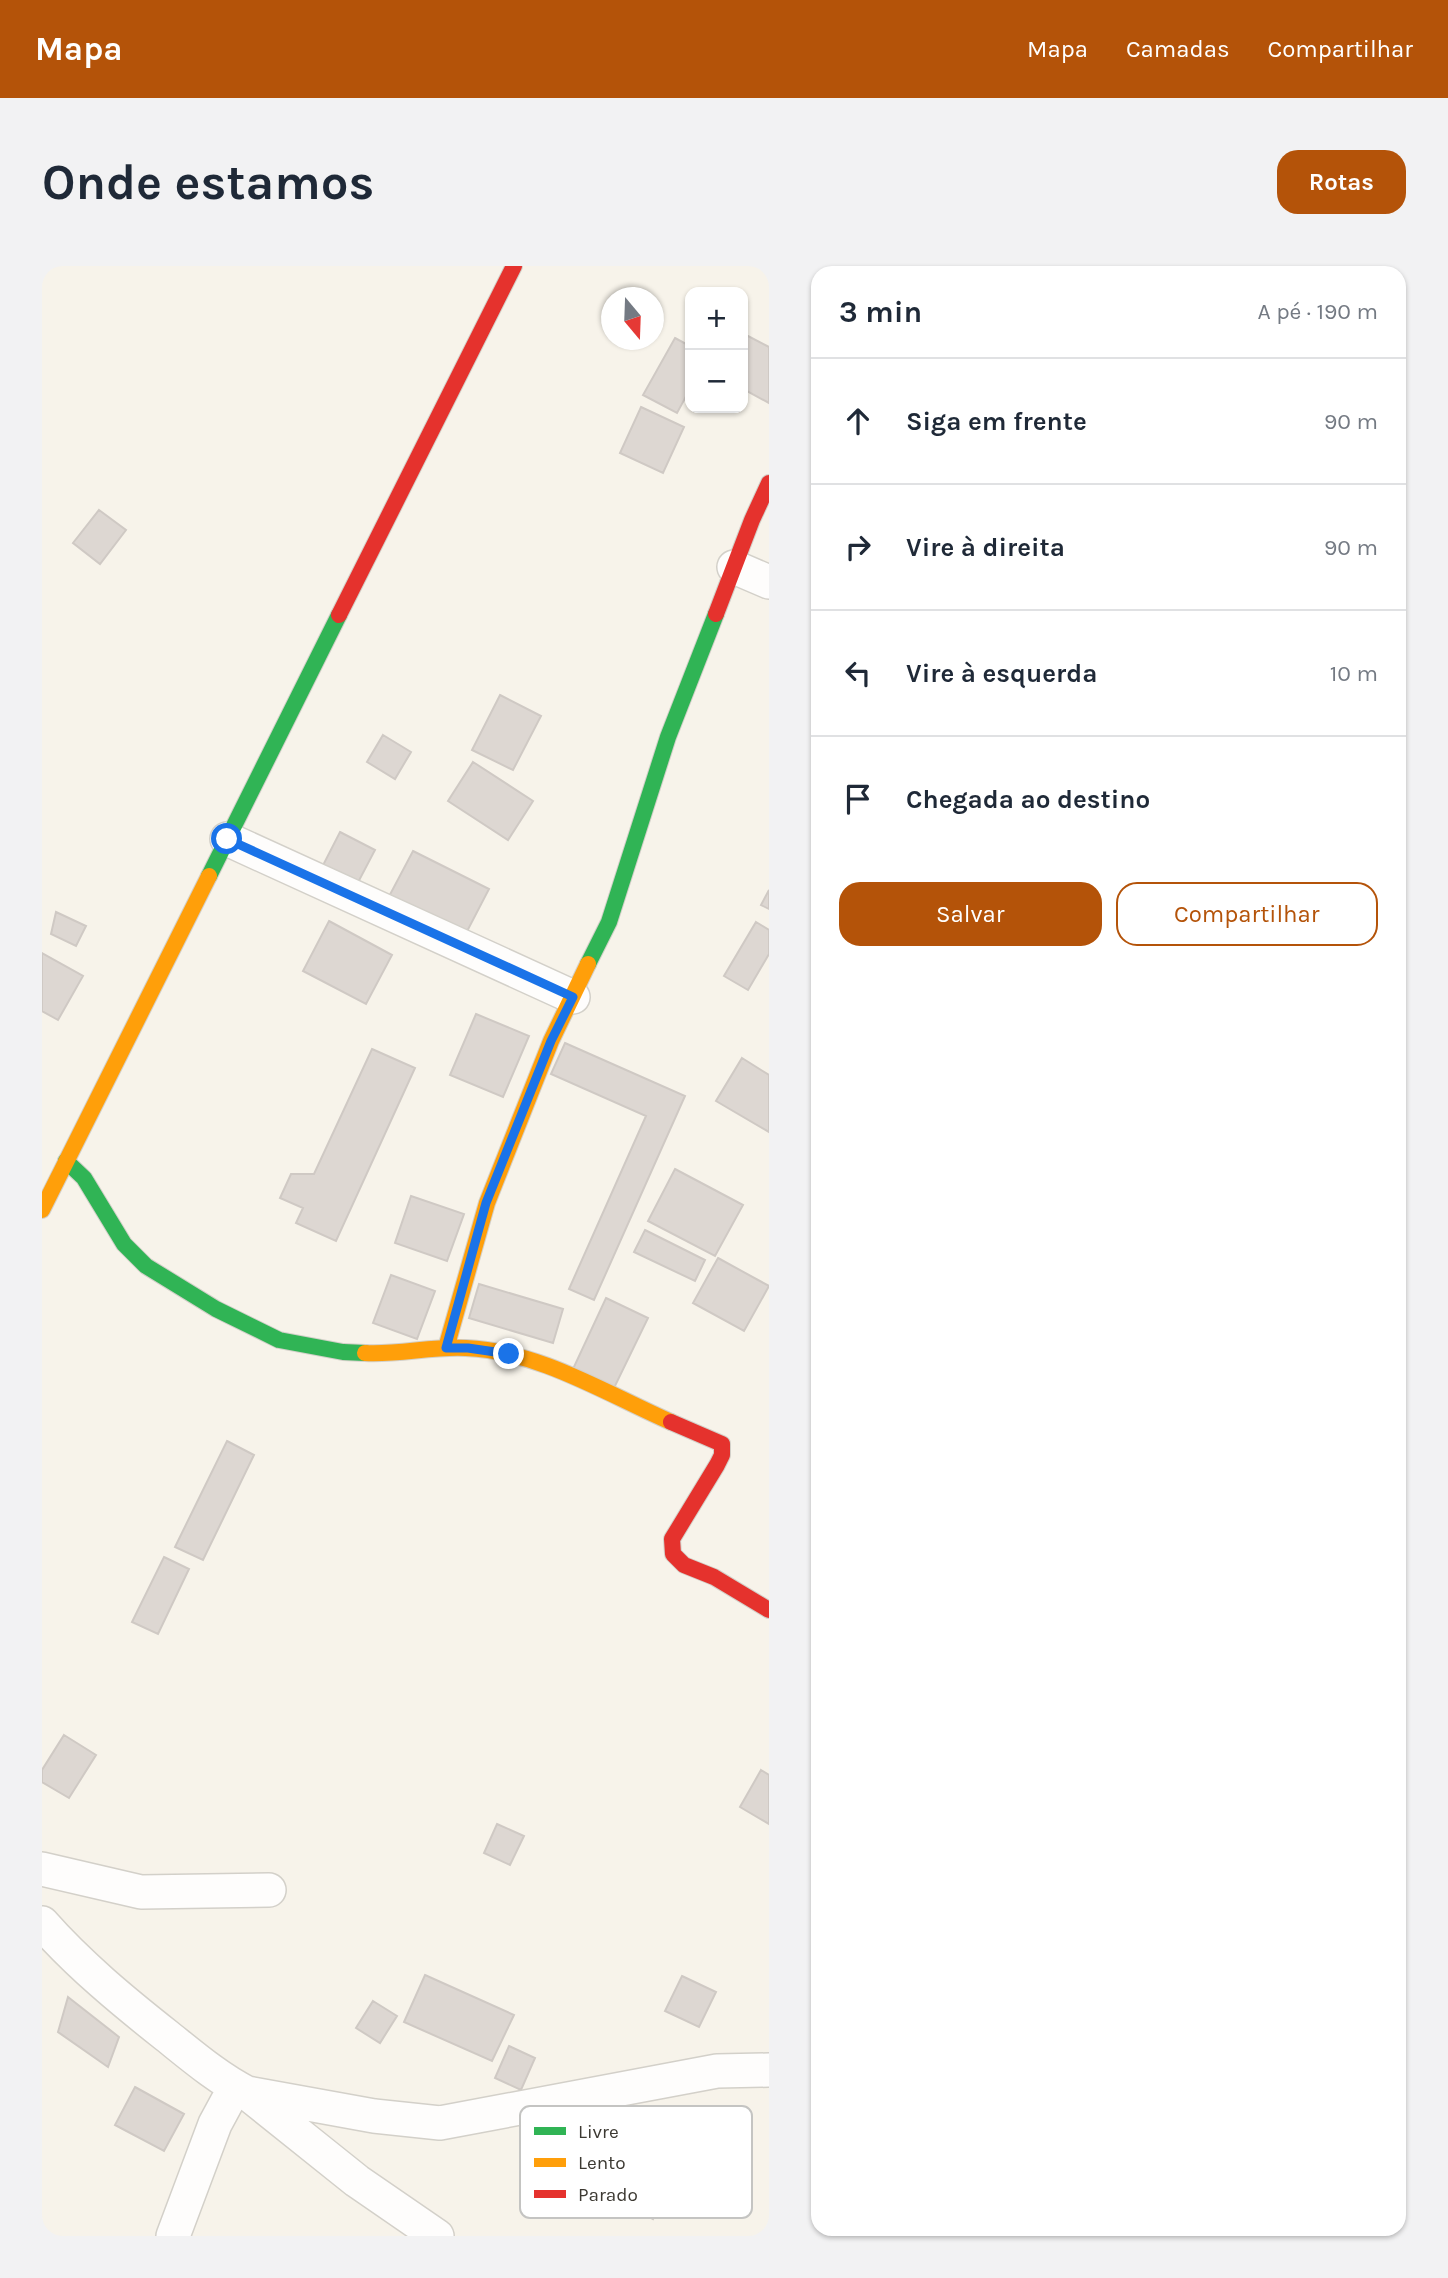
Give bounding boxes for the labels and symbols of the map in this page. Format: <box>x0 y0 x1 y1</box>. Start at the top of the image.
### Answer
north arrow <box>601 287 664 350</box>
route start <box>211 823 242 854</box>
route end <box>493 1338 524 1369</box>
legend <box>520 2106 752 2218</box>
text: Livre <box>578 2121 619 2143</box>
text: Lento <box>578 2152 626 2174</box>
text: Parado <box>578 2184 638 2206</box>

